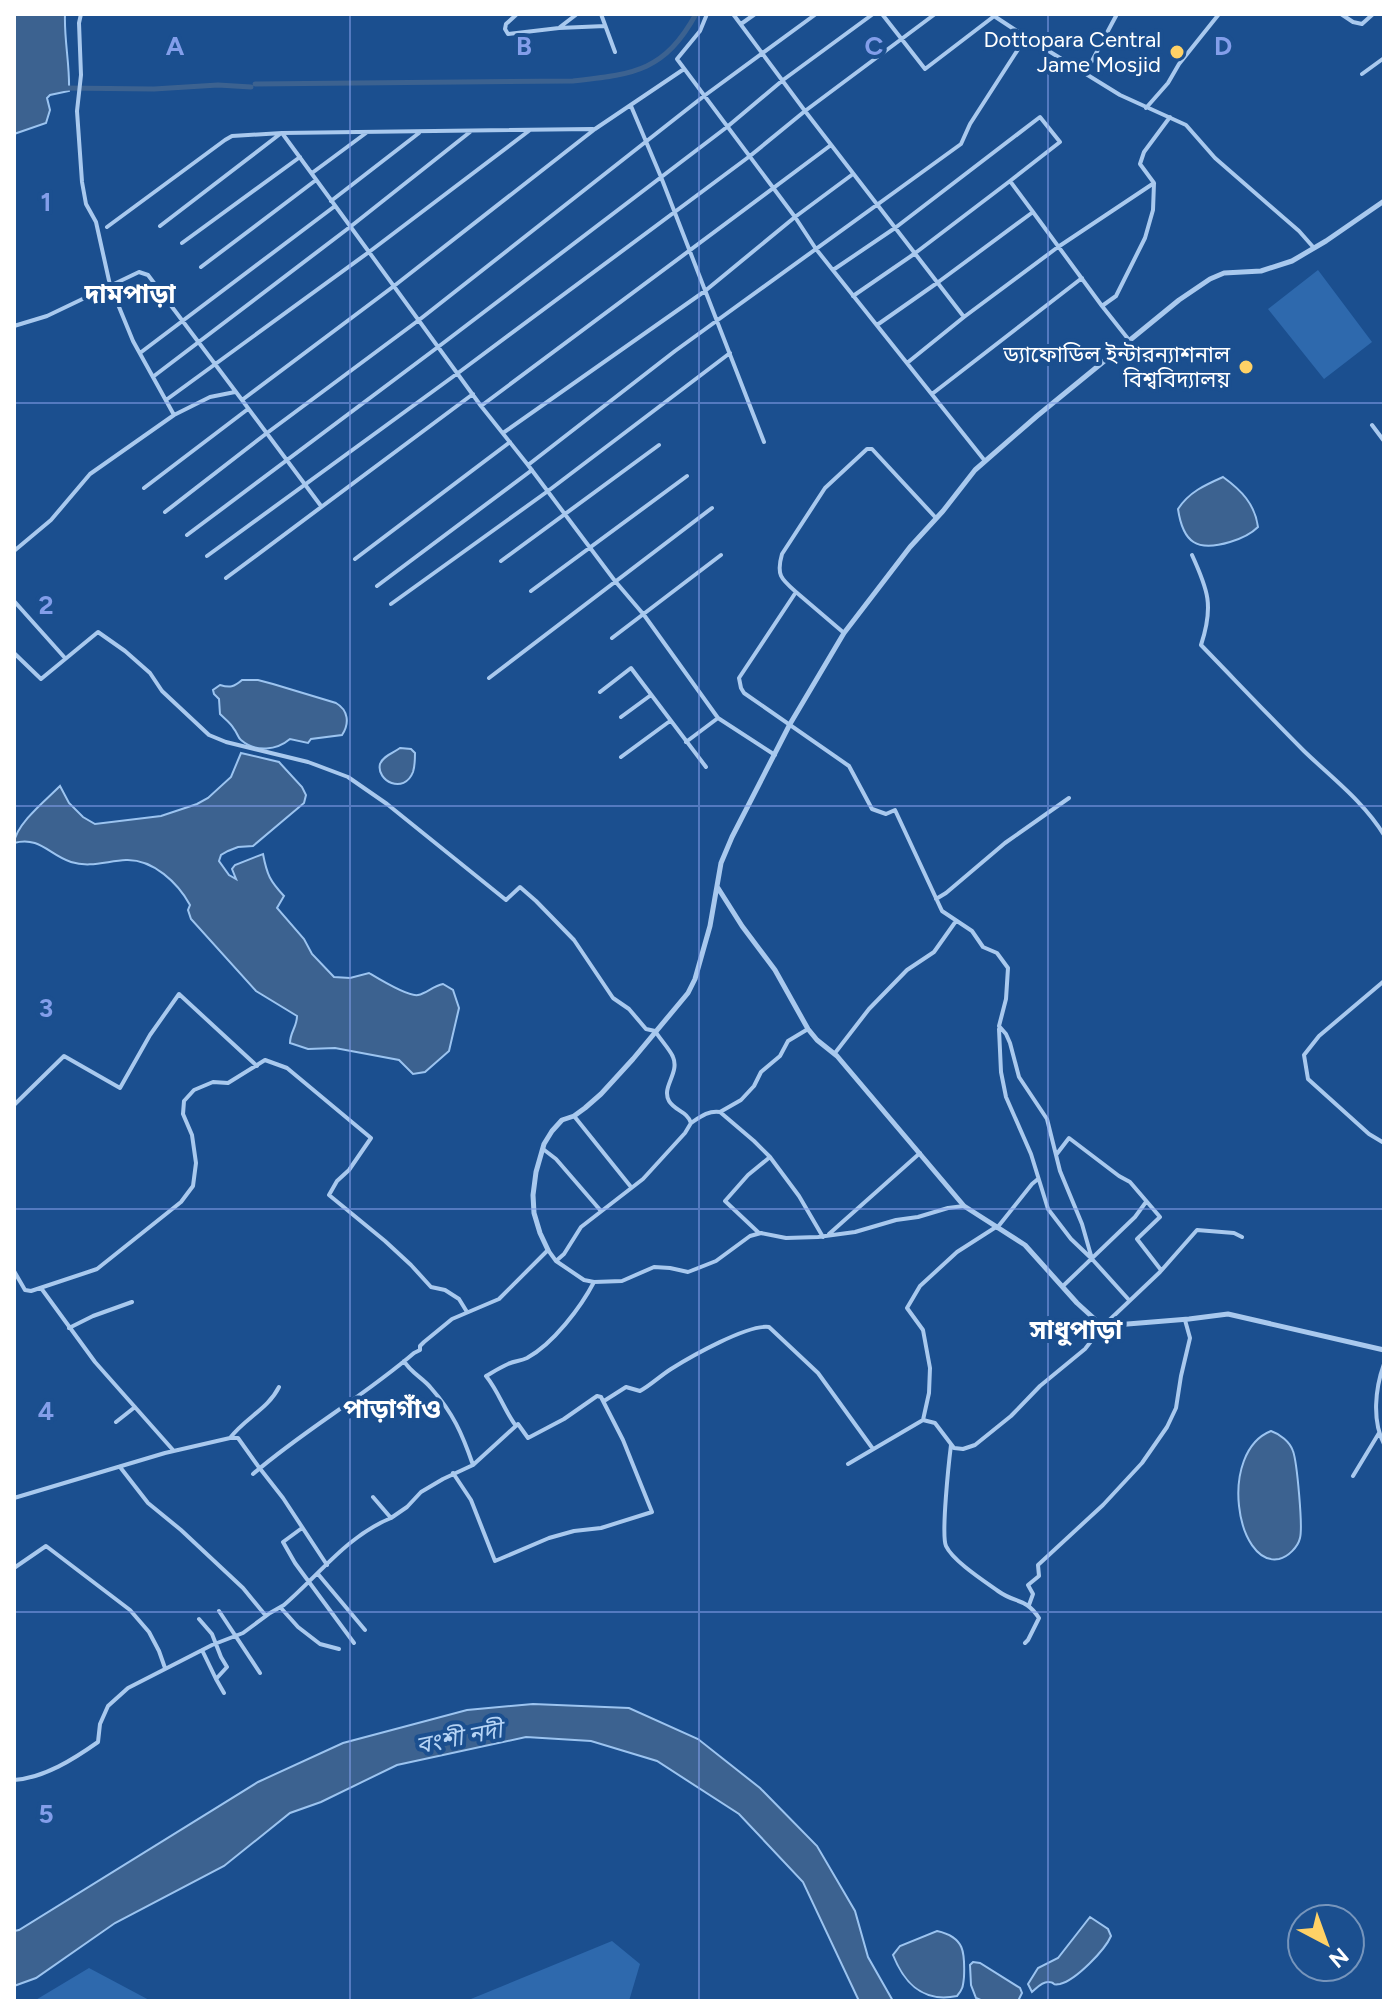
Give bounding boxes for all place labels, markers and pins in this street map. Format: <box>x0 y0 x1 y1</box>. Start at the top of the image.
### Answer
place label: Dottopara Central Jame Mosjid <box>983 26 1161 78</box>
marker: Dottopara Central Jame Mosjid <box>1168 43 1186 61</box>
place label: ড্যাফোডিল ইন্টারন্যাশনাল বিশ্ববিদ্যালয় <box>1002 341 1231 393</box>
marker: ড্যাফোডিল ইন্টারন্যাশনাল বিশ্ববিদ্যালয় <box>1237 358 1255 376</box>

